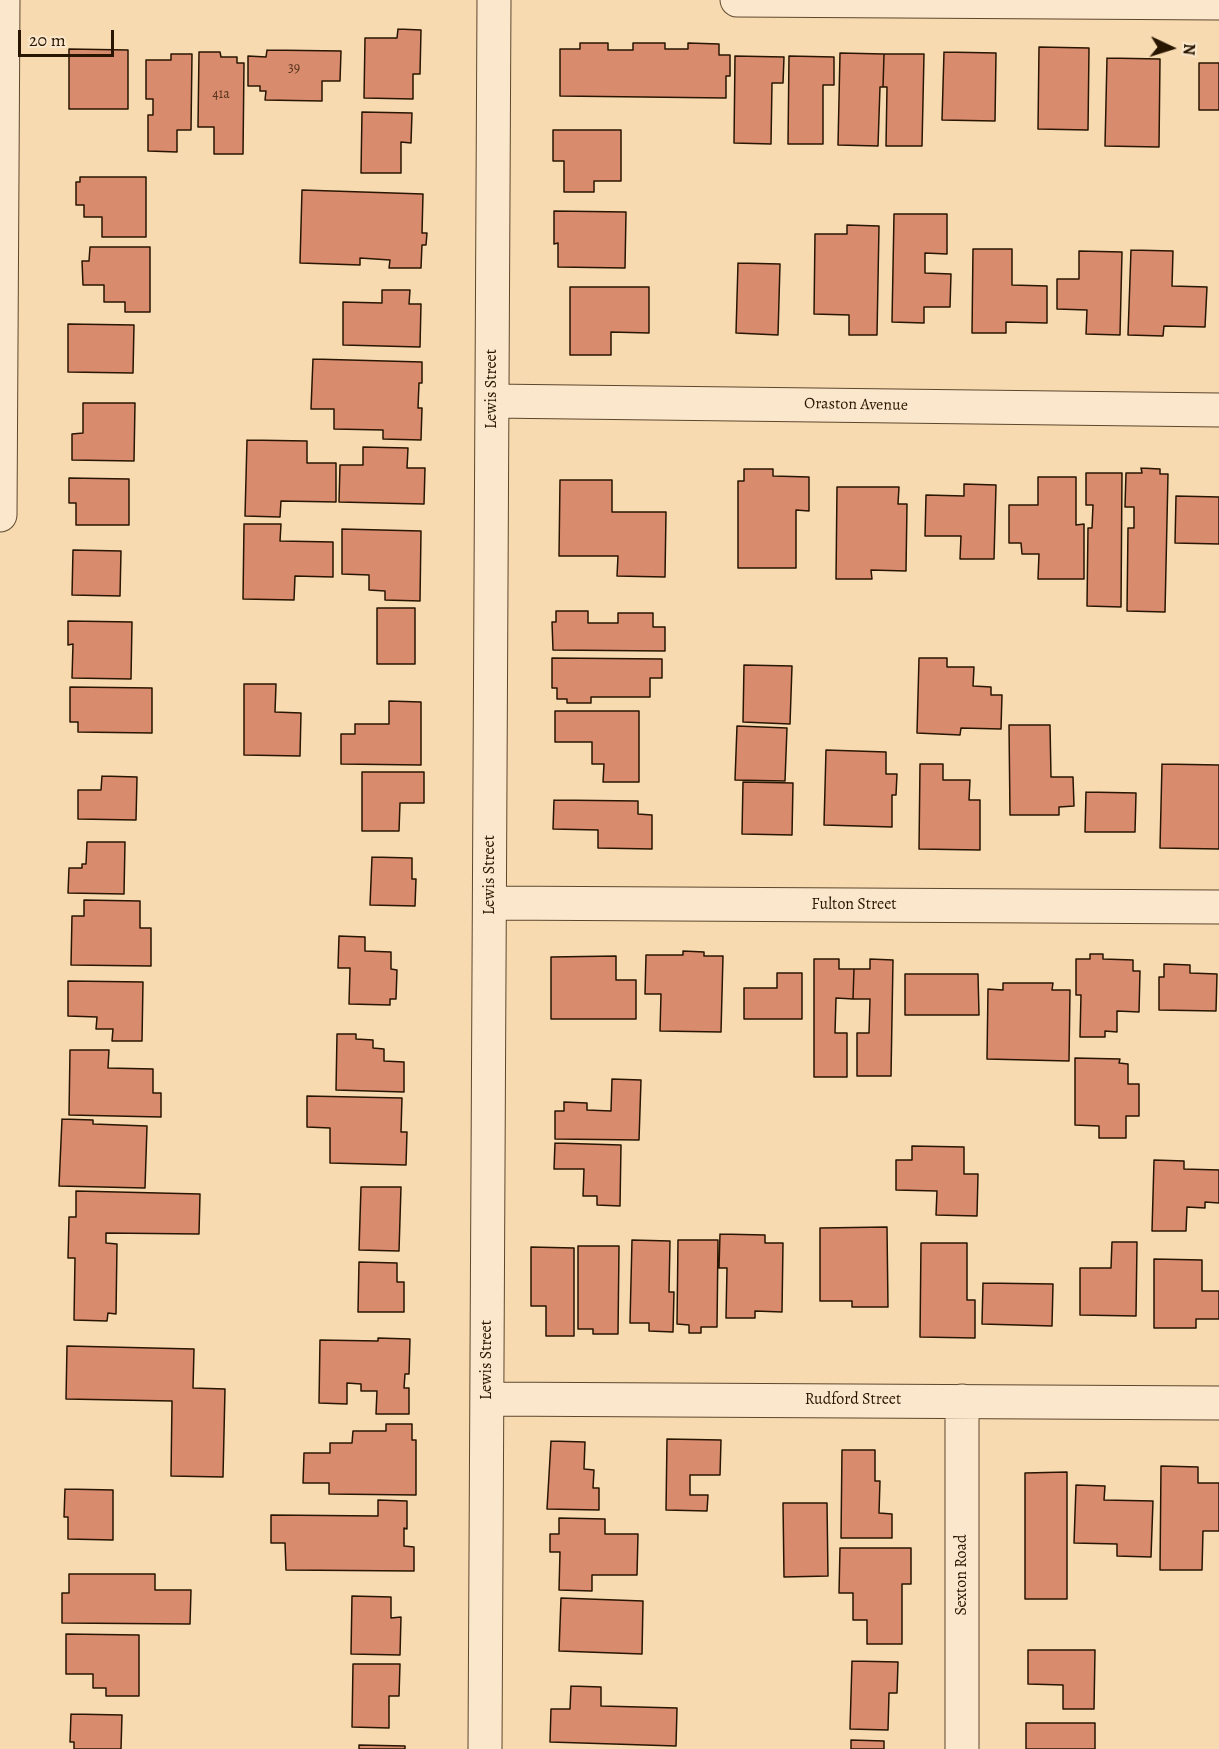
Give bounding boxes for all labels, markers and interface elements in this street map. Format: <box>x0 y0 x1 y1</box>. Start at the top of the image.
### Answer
scale bar <box>21 18 117 56</box>
north arrow <box>1141 18 1201 78</box>
text: 20 m <box>29 28 66 52</box>
text: N <box>1178 43 1200 56</box>
house number: 39 <box>288 61 300 77</box>
house number: 41a <box>212 87 230 103</box>
street label: Lewis Street <box>482 349 502 429</box>
street label: Oraston Avenue <box>804 394 908 416</box>
street label: Lewis Street <box>480 835 500 915</box>
street label: Fulton Street <box>811 895 897 915</box>
street label: Lewis Street <box>477 1320 497 1400</box>
street label: Rudford Street <box>805 1390 901 1410</box>
street label: Sexton Road <box>952 1534 972 1616</box>

